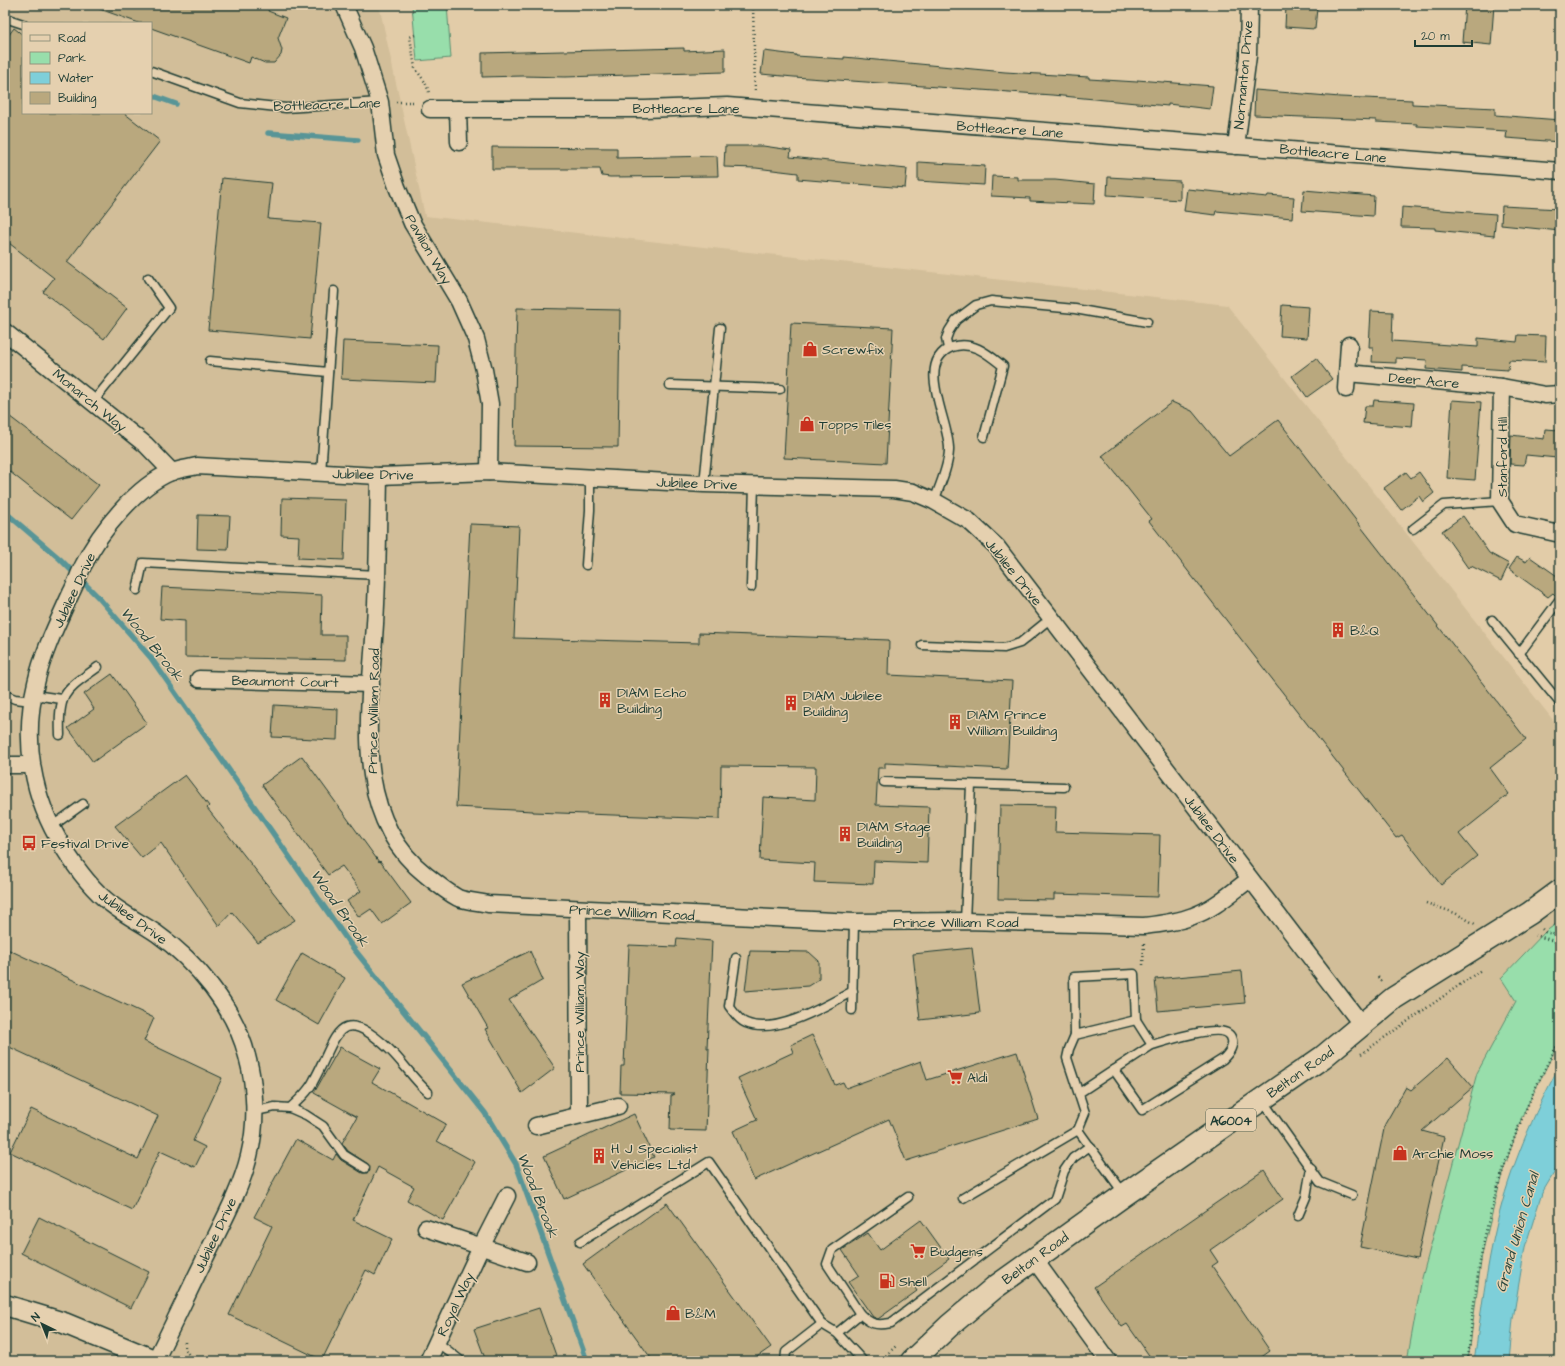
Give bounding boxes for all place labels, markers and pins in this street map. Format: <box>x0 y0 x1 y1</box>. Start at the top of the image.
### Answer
shop icon: Screwfix <box>801 340 819 358</box>
place label: Screwfix <box>822 340 884 360</box>
shop icon: Topps Tiles <box>798 415 816 433</box>
place label: Topps Tiles <box>819 415 891 435</box>
building icon: B&Q <box>1329 621 1347 639</box>
place label: B&Q <box>1350 621 1379 641</box>
place label: DIAM Echo Building <box>617 683 686 719</box>
place label: DIAM Jubilee Building <box>803 686 883 722</box>
building icon: DIAM Echo Building <box>596 691 614 709</box>
building icon: DIAM Jubilee Building <box>782 694 800 712</box>
place label: DIAM Prince William Building <box>967 705 1057 741</box>
building icon: DIAM Prince William Building <box>946 713 964 731</box>
place label: DIAM Stage Building <box>857 817 931 853</box>
building icon: DIAM Stage Building <box>836 825 854 843</box>
bus stop icon: Festival Drive <box>20 834 38 852</box>
place label: Festival Drive <box>41 834 129 854</box>
supermarket icon: Aldi <box>946 1068 964 1086</box>
place label: Aldi <box>967 1068 987 1088</box>
place label: H J Specialist Vehicles Ltd <box>611 1139 698 1175</box>
shop icon: Archie Moss <box>1391 1144 1409 1162</box>
place label: Archie Moss <box>1412 1144 1493 1164</box>
building icon: H J Specialist Vehicles Ltd <box>590 1147 608 1165</box>
supermarket icon: Budgens <box>909 1242 927 1260</box>
place label: Budgens <box>930 1242 983 1262</box>
fuel station icon: Shell <box>878 1272 896 1290</box>
place label: Shell <box>899 1272 927 1292</box>
shop icon: B&M <box>664 1304 682 1322</box>
place label: B&M <box>685 1304 716 1324</box>

